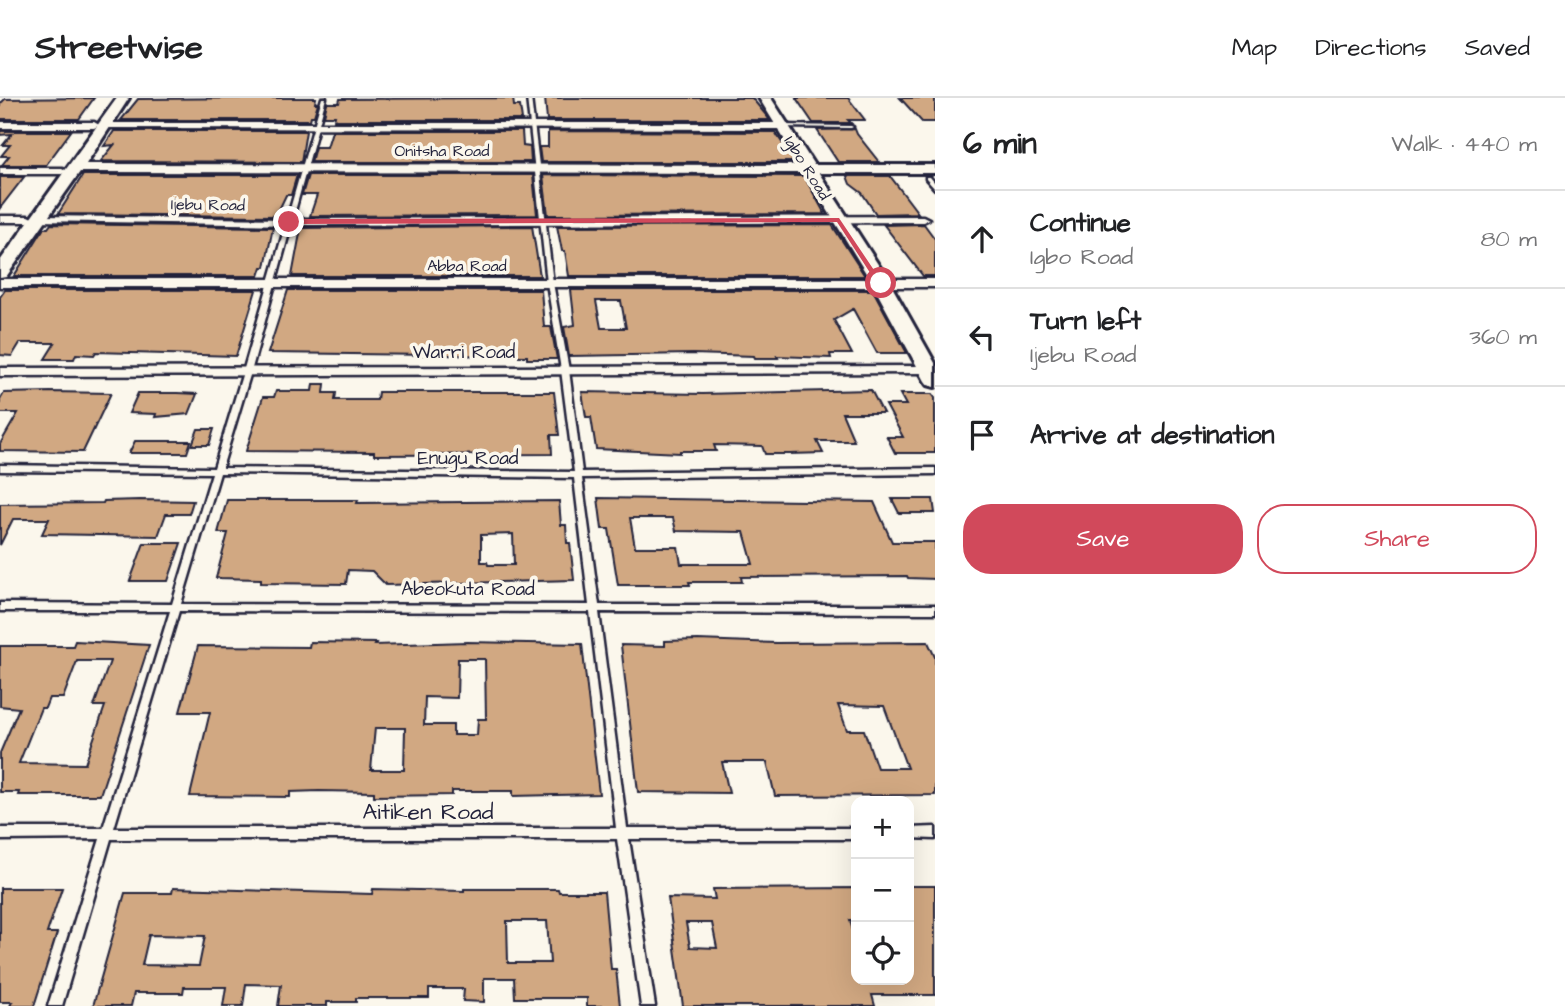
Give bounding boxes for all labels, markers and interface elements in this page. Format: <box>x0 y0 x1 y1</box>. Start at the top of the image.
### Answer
text: Streetwise <box>35 25 203 71</box>
text: Map <box>1232 31 1277 65</box>
text: Directions <box>1315 31 1427 65</box>
text: Saved <box>1465 31 1530 65</box>
text: 6 min <box>963 123 1037 165</box>
text: Walk · 440 m <box>1391 128 1537 160</box>
street label: Igbo Road <box>778 132 835 205</box>
street label: Onitsha Road <box>395 140 489 162</box>
street label: Ijebu Road <box>171 193 245 217</box>
text: Continue <box>1030 205 1131 241</box>
route end <box>273 206 304 237</box>
icon: ahead <box>963 220 1001 258</box>
text: 80 m <box>1480 223 1537 255</box>
text: Igbo Road <box>1030 241 1133 273</box>
street label: Abba Road <box>427 255 507 277</box>
route start <box>865 267 896 298</box>
text: Turn left <box>1030 303 1141 339</box>
icon: left <box>963 318 1001 356</box>
text: 360 m <box>1469 321 1537 353</box>
street label: Warri Road <box>413 339 516 366</box>
text: Ijebu Road <box>1030 339 1137 371</box>
icon: arrive <box>963 416 1001 454</box>
text: Arrive at destination <box>1030 417 1275 453</box>
street label: Enugu Road <box>417 445 519 473</box>
button: Save <box>963 504 1243 574</box>
button: Share <box>1257 504 1537 574</box>
street label: Abeokuta Road <box>401 576 535 603</box>
street label: Aitiken Road <box>362 796 494 828</box>
map controls <box>851 796 914 985</box>
button: + <box>851 796 914 859</box>
button: − <box>851 859 914 922</box>
button: locate <box>851 922 914 985</box>

